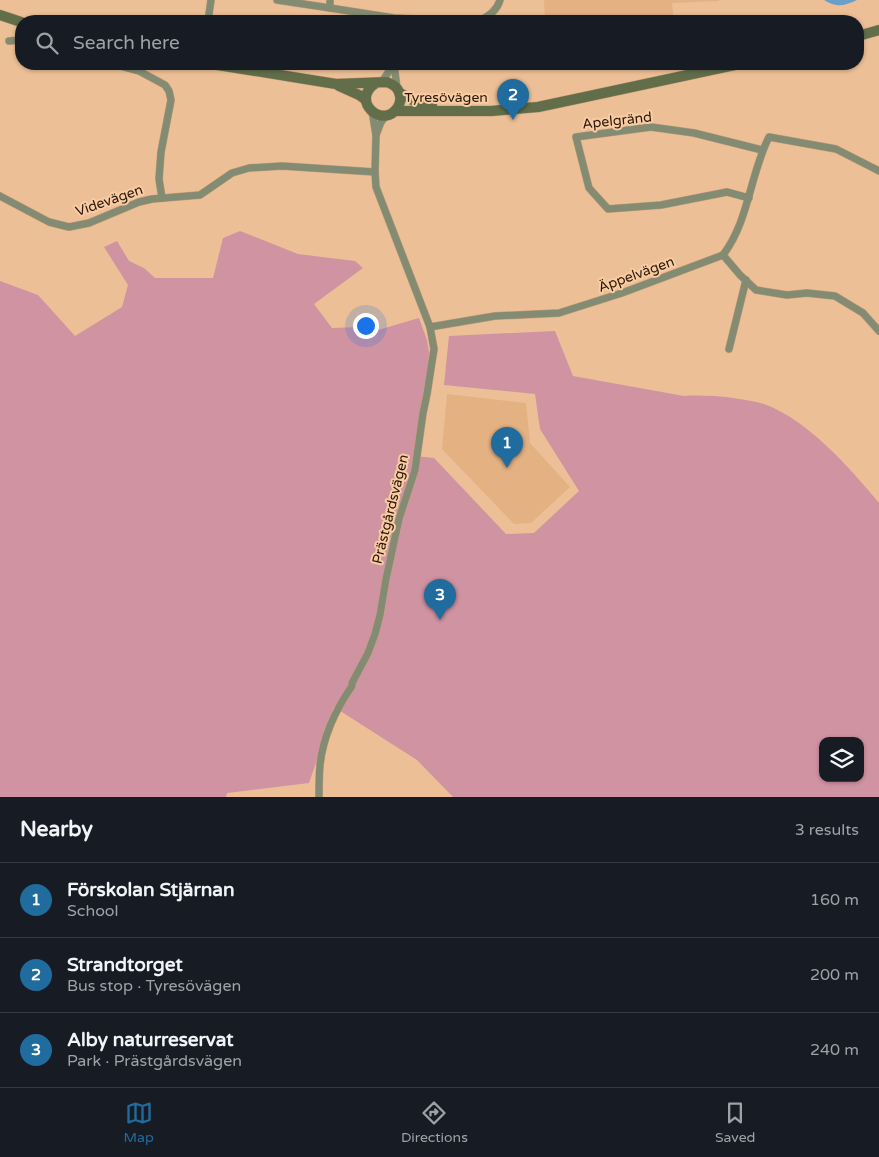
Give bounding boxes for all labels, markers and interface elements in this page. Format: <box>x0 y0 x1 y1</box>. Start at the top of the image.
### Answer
search box <box>15 15 864 70</box>
icon: search <box>33 29 61 57</box>
text: Search here <box>73 32 180 54</box>
pin: 2 <box>497 79 529 120</box>
street label: Tyresövägen <box>404 89 488 106</box>
street label: Apelgränd <box>581 108 653 133</box>
street label: Videvägen <box>73 181 145 220</box>
street label: Äppelvägen <box>596 253 677 296</box>
your location <box>353 313 379 339</box>
pin: 1 <box>491 427 523 468</box>
street label: Prästgårdsvägen <box>369 453 412 566</box>
pin: 3 <box>424 579 456 620</box>
map controls <box>819 737 864 782</box>
button: layers <box>819 737 864 782</box>
text: Nearby <box>20 817 93 842</box>
text: 3 results <box>795 820 859 840</box>
text: Förskolan Stjärnan <box>67 879 235 901</box>
text: 1 <box>31 890 41 910</box>
text: 160 m <box>810 890 859 910</box>
text: School <box>67 901 119 921</box>
text: Strandtorget <box>67 954 183 976</box>
text: 2 <box>31 965 41 985</box>
text: 200 m <box>810 965 859 985</box>
text: Bus stop · Tyresövägen <box>67 976 241 996</box>
text: Alby naturreservat <box>67 1029 233 1051</box>
text: 3 <box>31 1040 41 1060</box>
text: 240 m <box>810 1040 859 1060</box>
text: Park · Prästgårdsvägen <box>67 1051 242 1071</box>
tab: Map <box>124 1099 154 1146</box>
tab: Directions <box>401 1099 468 1146</box>
tab: Saved <box>715 1099 755 1146</box>

